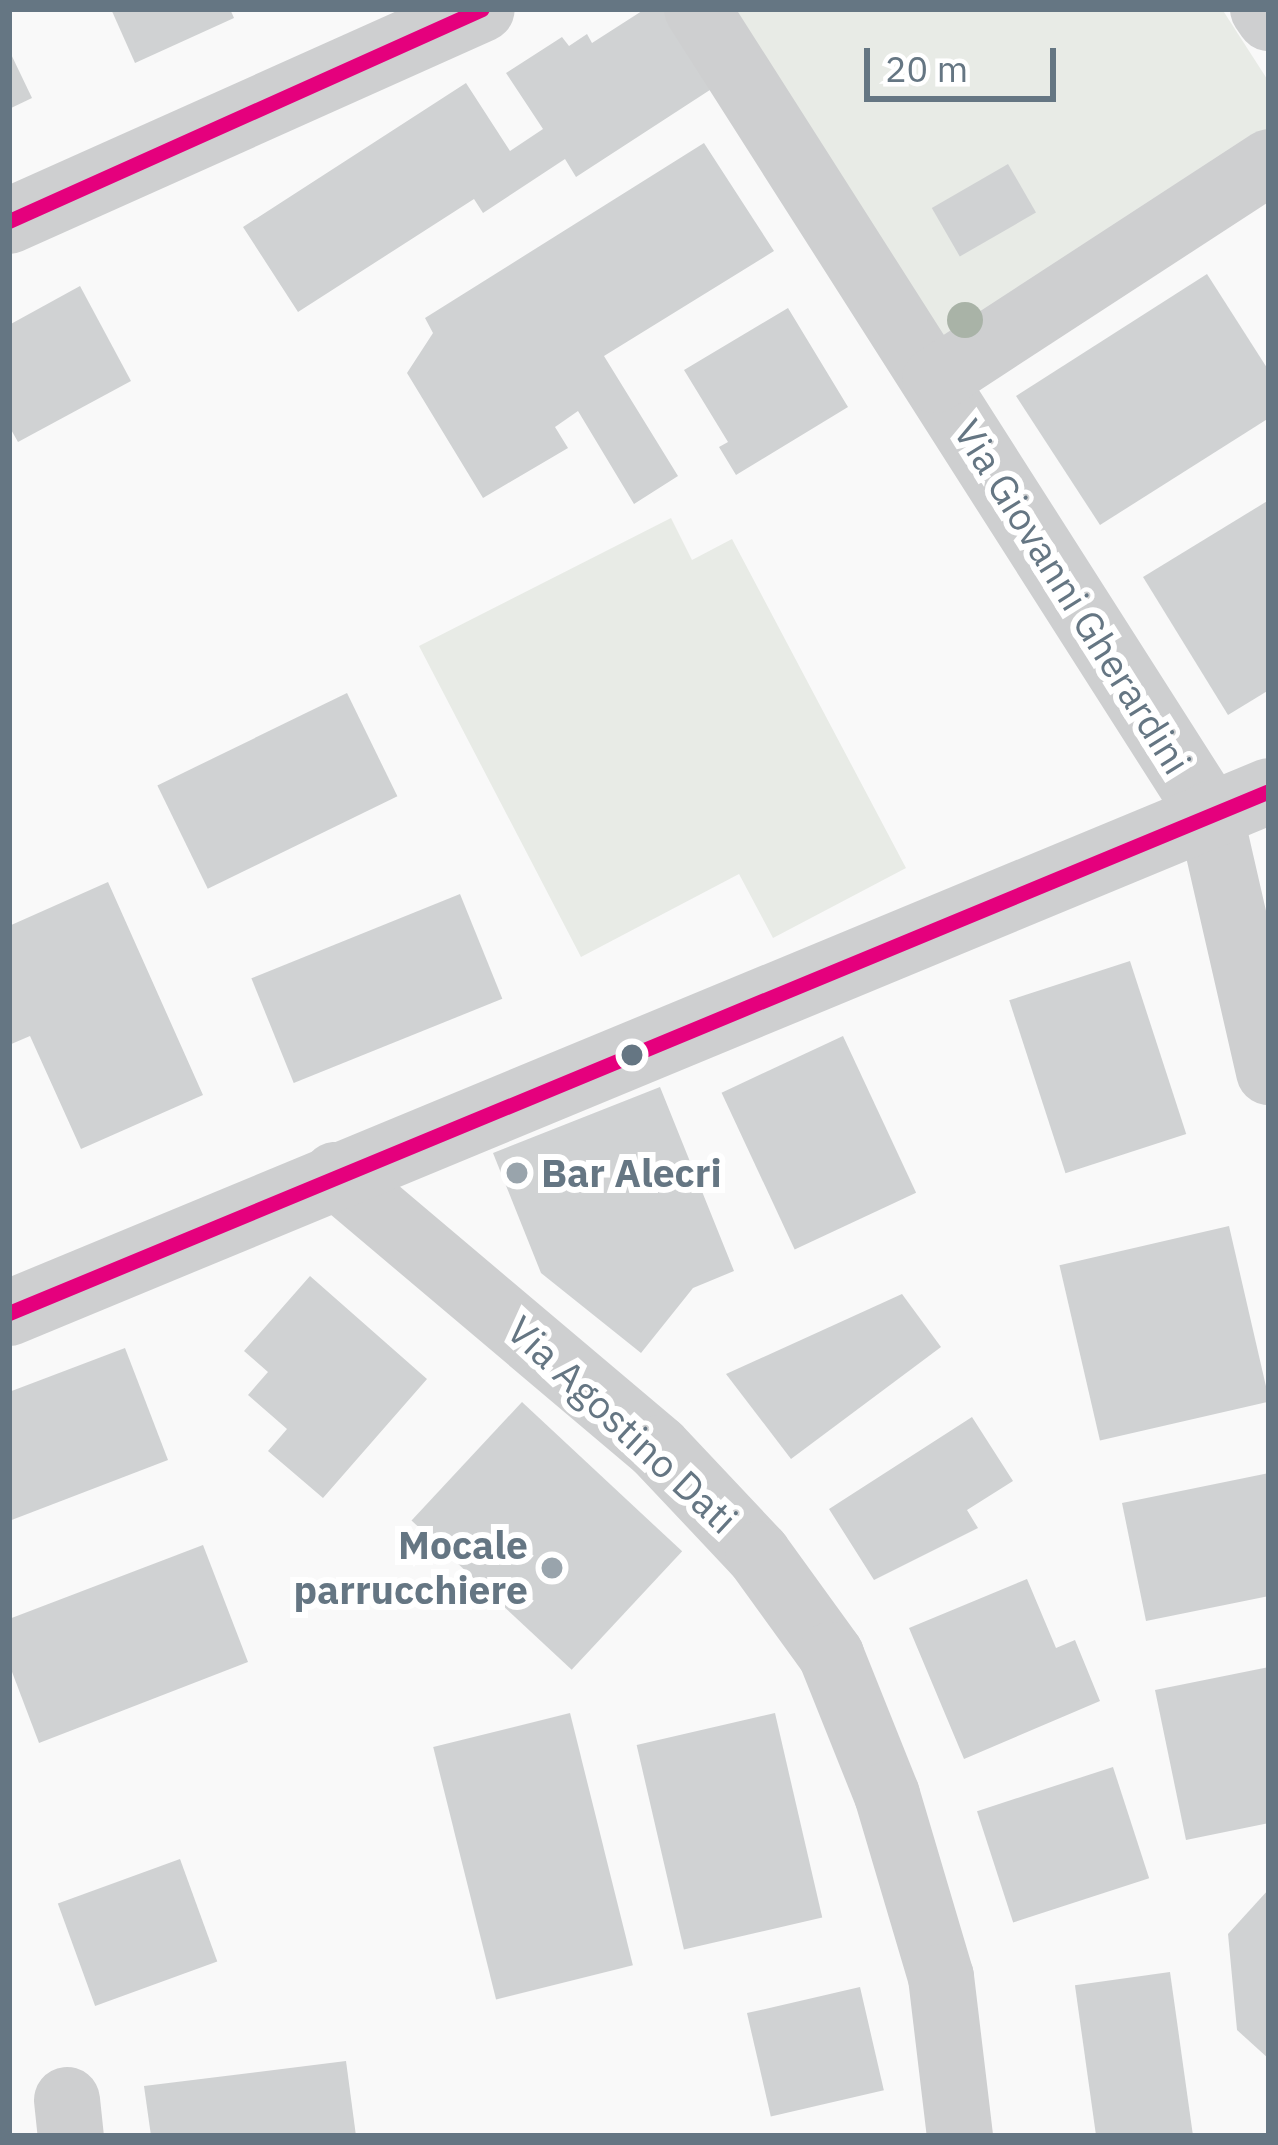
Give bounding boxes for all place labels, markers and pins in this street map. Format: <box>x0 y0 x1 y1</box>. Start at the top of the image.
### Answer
unlabelled marker <box>621 1044 643 1066</box>
place label: Bar Alecri <box>541 1150 722 1196</box>
marker: Bar Alecri <box>504 1160 530 1186</box>
place label: Mocale parrucchiere <box>293 1523 528 1614</box>
marker: Mocale parrucchiere <box>539 1555 565 1581</box>

